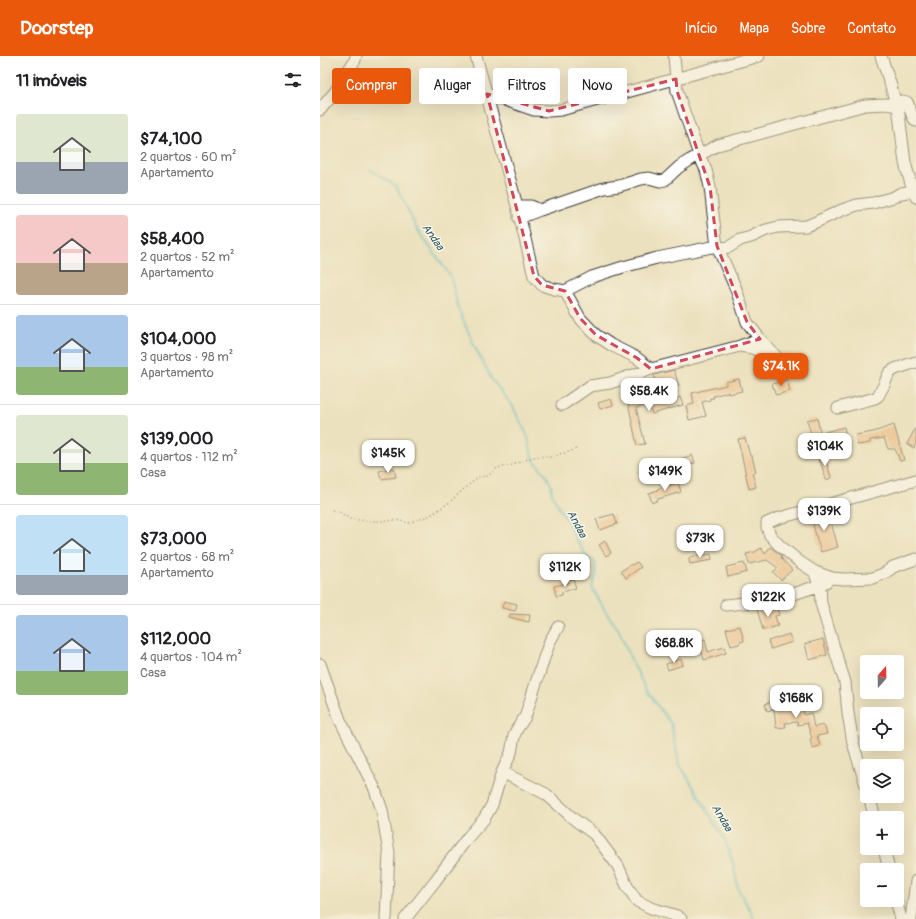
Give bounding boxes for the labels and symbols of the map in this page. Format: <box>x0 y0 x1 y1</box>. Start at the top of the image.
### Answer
water label: Andaa <box>419 221 447 253</box>
pin: $74.1K <box>748 353 814 387</box>
pin: $58.4K <box>616 378 682 412</box>
pin: $104K <box>797 433 853 467</box>
pin: $145K <box>360 440 416 474</box>
pin: $149K <box>637 458 693 492</box>
pin: $139K <box>796 498 852 532</box>
water label: Andaa <box>564 508 590 541</box>
pin: $73K <box>676 525 724 559</box>
pin: $112K <box>537 554 593 588</box>
pin: $122K <box>740 584 796 618</box>
pin: $68.8K <box>641 630 707 664</box>
north arrow <box>860 655 904 699</box>
pin: $168K <box>768 685 824 719</box>
water label: Andaa <box>709 802 735 835</box>

